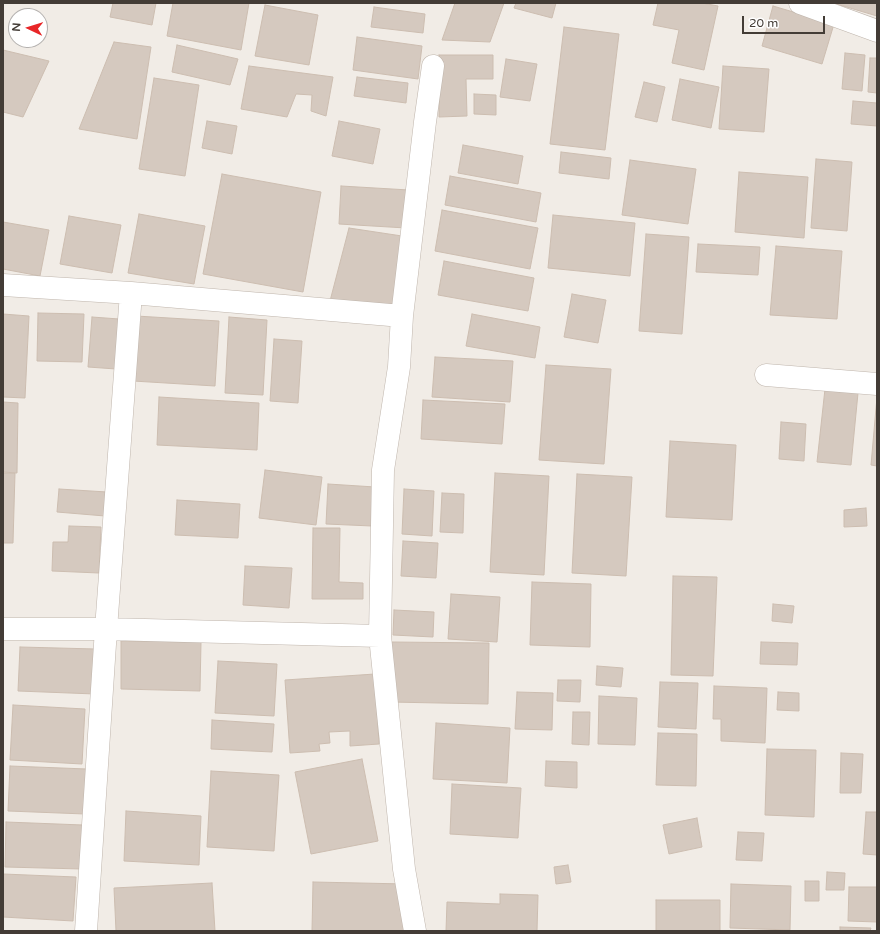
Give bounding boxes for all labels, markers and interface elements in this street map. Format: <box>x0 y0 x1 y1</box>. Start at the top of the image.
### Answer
north arrow <box>8 8 48 48</box>
scale bar <box>744 8 827 34</box>
text: 20 m <box>749 16 778 30</box>
text: N <box>10 22 23 32</box>

